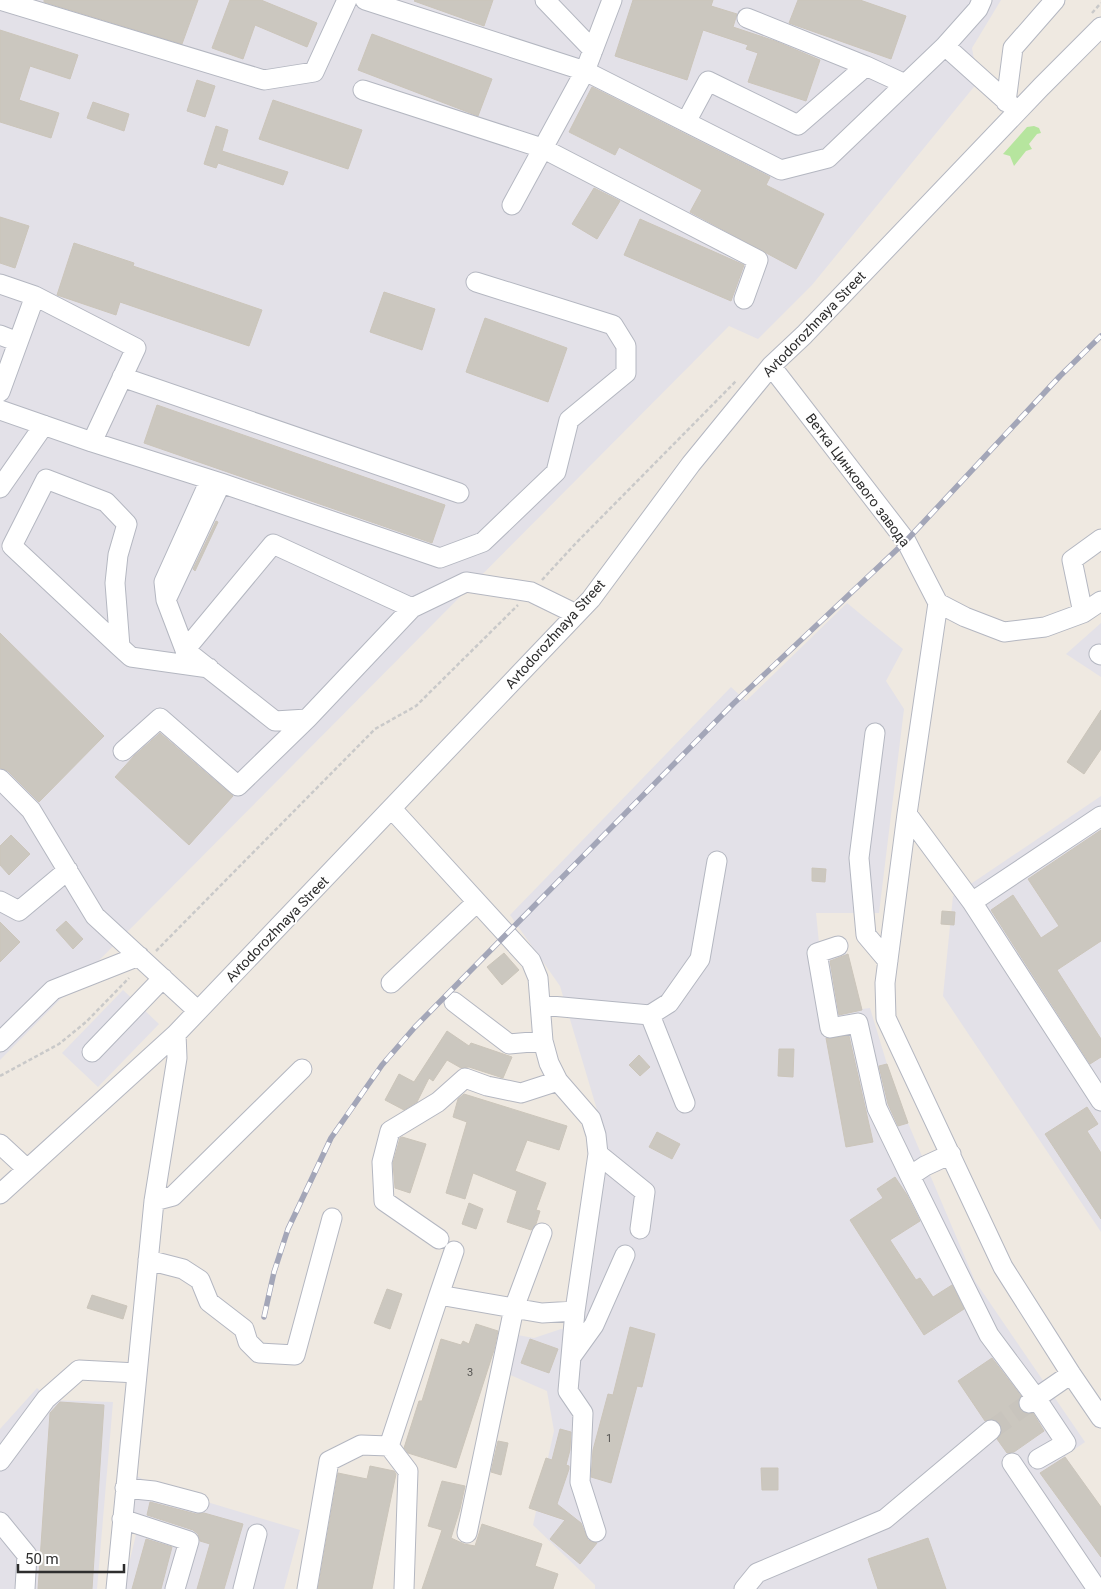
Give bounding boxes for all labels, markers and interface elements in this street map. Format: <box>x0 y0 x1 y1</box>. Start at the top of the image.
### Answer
street label: Avtodorozhnaya Street <box>759 267 869 380</box>
street label: Ветка Цинкового завода <box>803 410 913 550</box>
street label: Avtodorozhnaya Street <box>502 576 608 692</box>
street label: Avtodorozhnaya Street <box>222 872 332 985</box>
house number: 3 <box>467 1366 473 1379</box>
house number: 1 <box>606 1432 612 1445</box>
scale bar <box>18 1542 124 1574</box>
text: 50 m <box>25 1550 59 1568</box>

